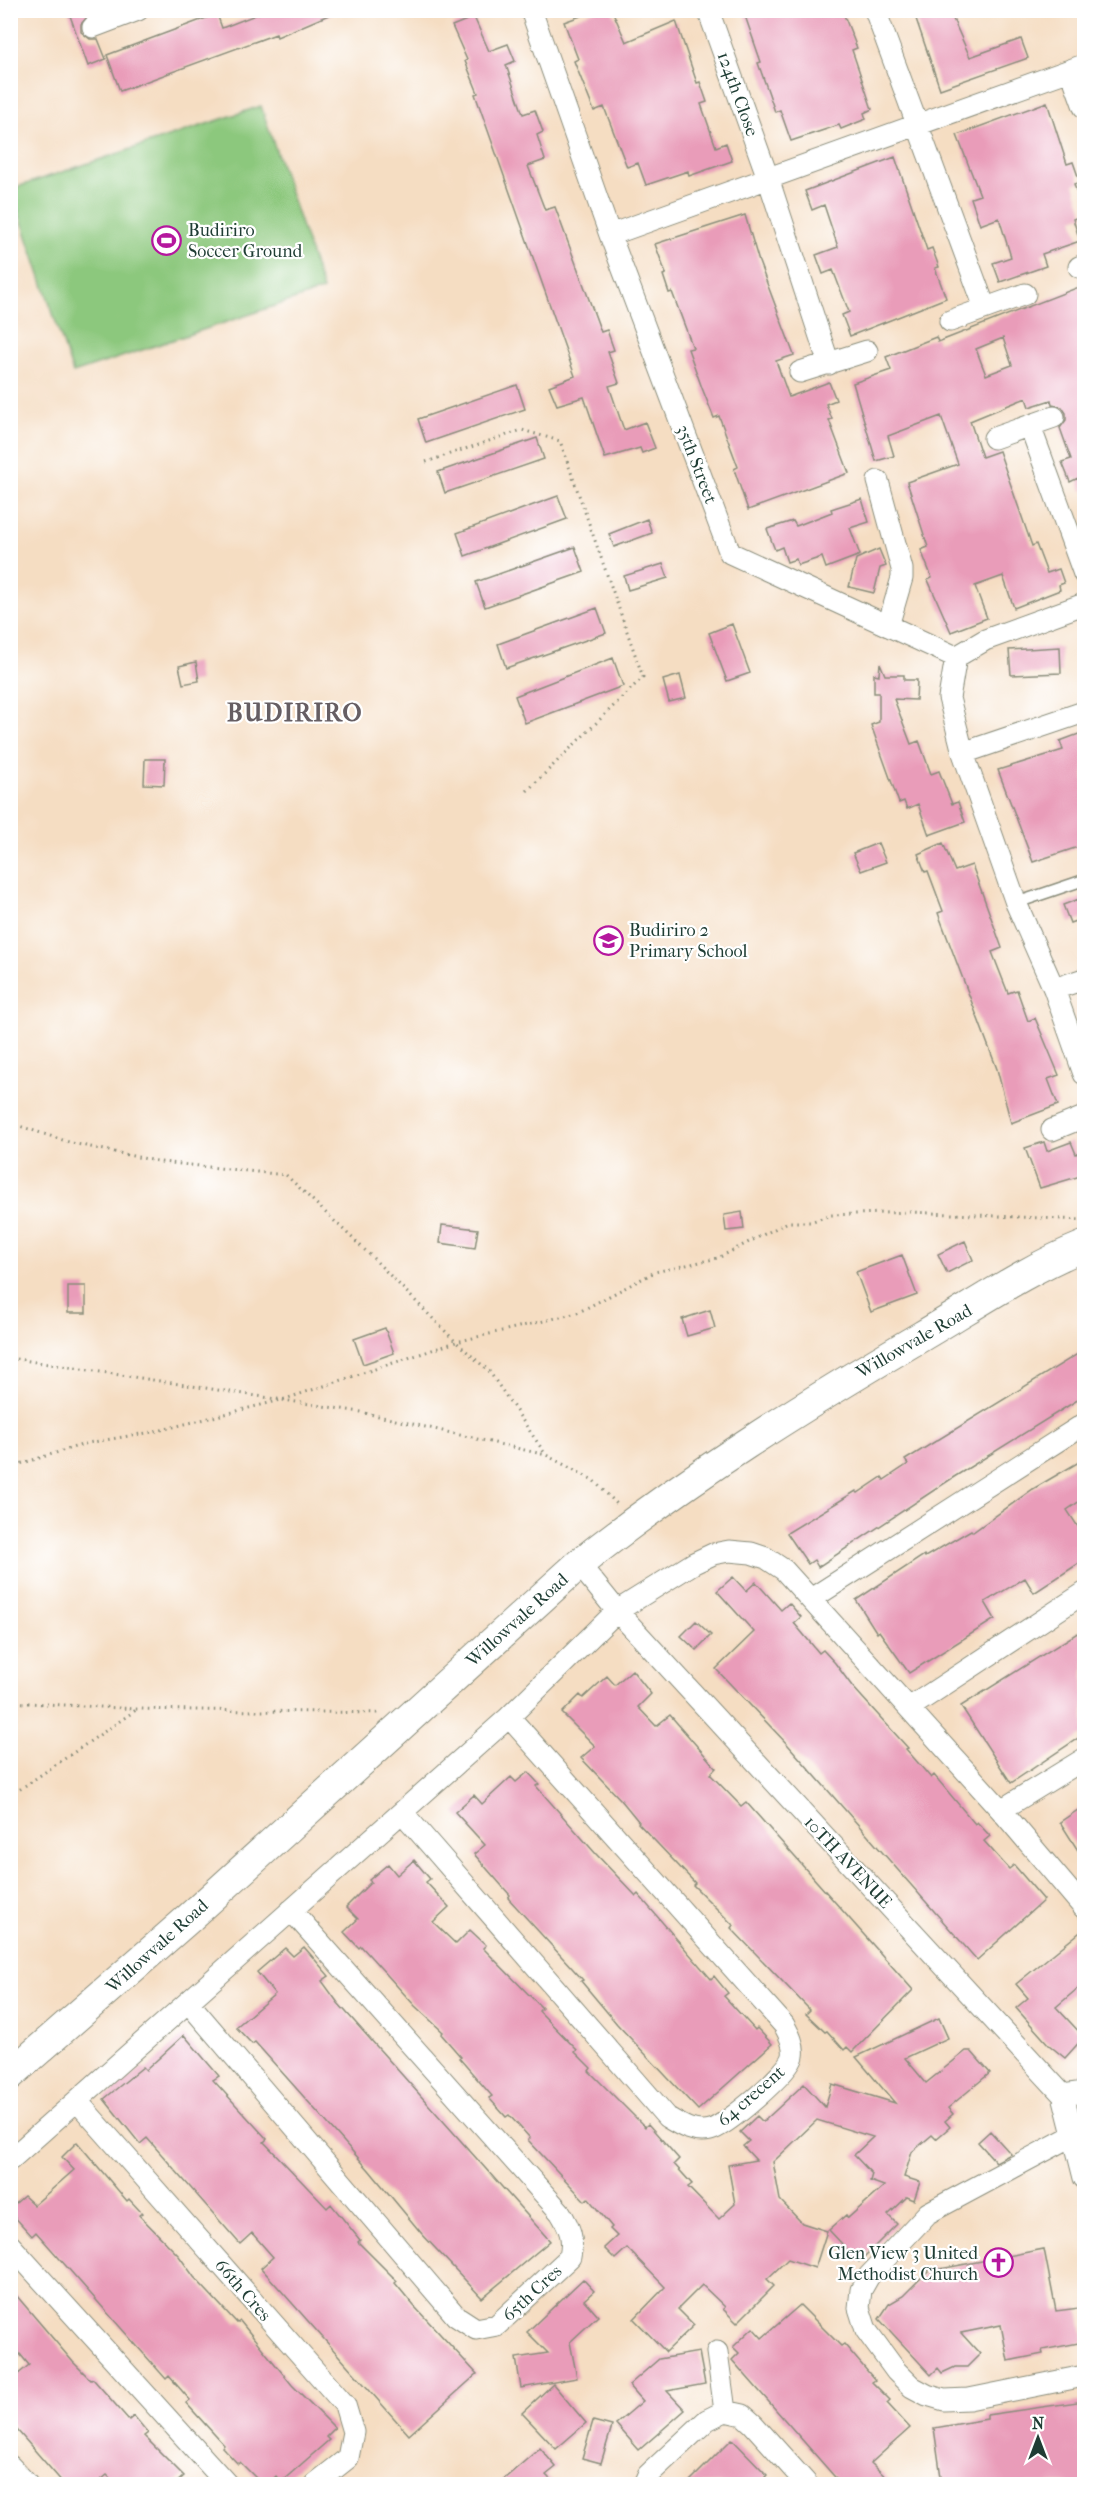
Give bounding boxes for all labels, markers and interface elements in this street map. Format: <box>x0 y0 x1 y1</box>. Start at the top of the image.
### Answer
street label: 124th Close <box>713 49 763 139</box>
place label: Budiriro Soccer Ground <box>188 220 303 262</box>
sports icon: Budiriro Soccer Ground <box>151 224 183 256</box>
street label: 35th Street <box>672 422 721 507</box>
district label: BUDIRIRO <box>227 699 363 727</box>
place label: Budiriro 2 Primary School <box>629 920 748 962</box>
school or university icon: Budiriro 2 Primary School <box>592 924 624 956</box>
street label: Willowvale Road <box>852 1300 976 1383</box>
street label: Willowvale Road <box>461 1569 573 1672</box>
street label: 10TH AVENUE <box>800 1812 896 1913</box>
street label: Willowvale Road <box>101 1895 213 1998</box>
street label: 64 crecent <box>713 2061 790 2131</box>
place label: Glen View 3 United Methodist Church <box>828 2243 978 2285</box>
church icon: Glen View 3 United Methodist Church <box>983 2247 1015 2279</box>
street label: 66th Cres <box>210 2255 275 2326</box>
street label: 65th Cres <box>498 2261 566 2326</box>
north arrow <box>1008 2408 1068 2468</box>
text: N <box>1032 2414 1045 2433</box>

